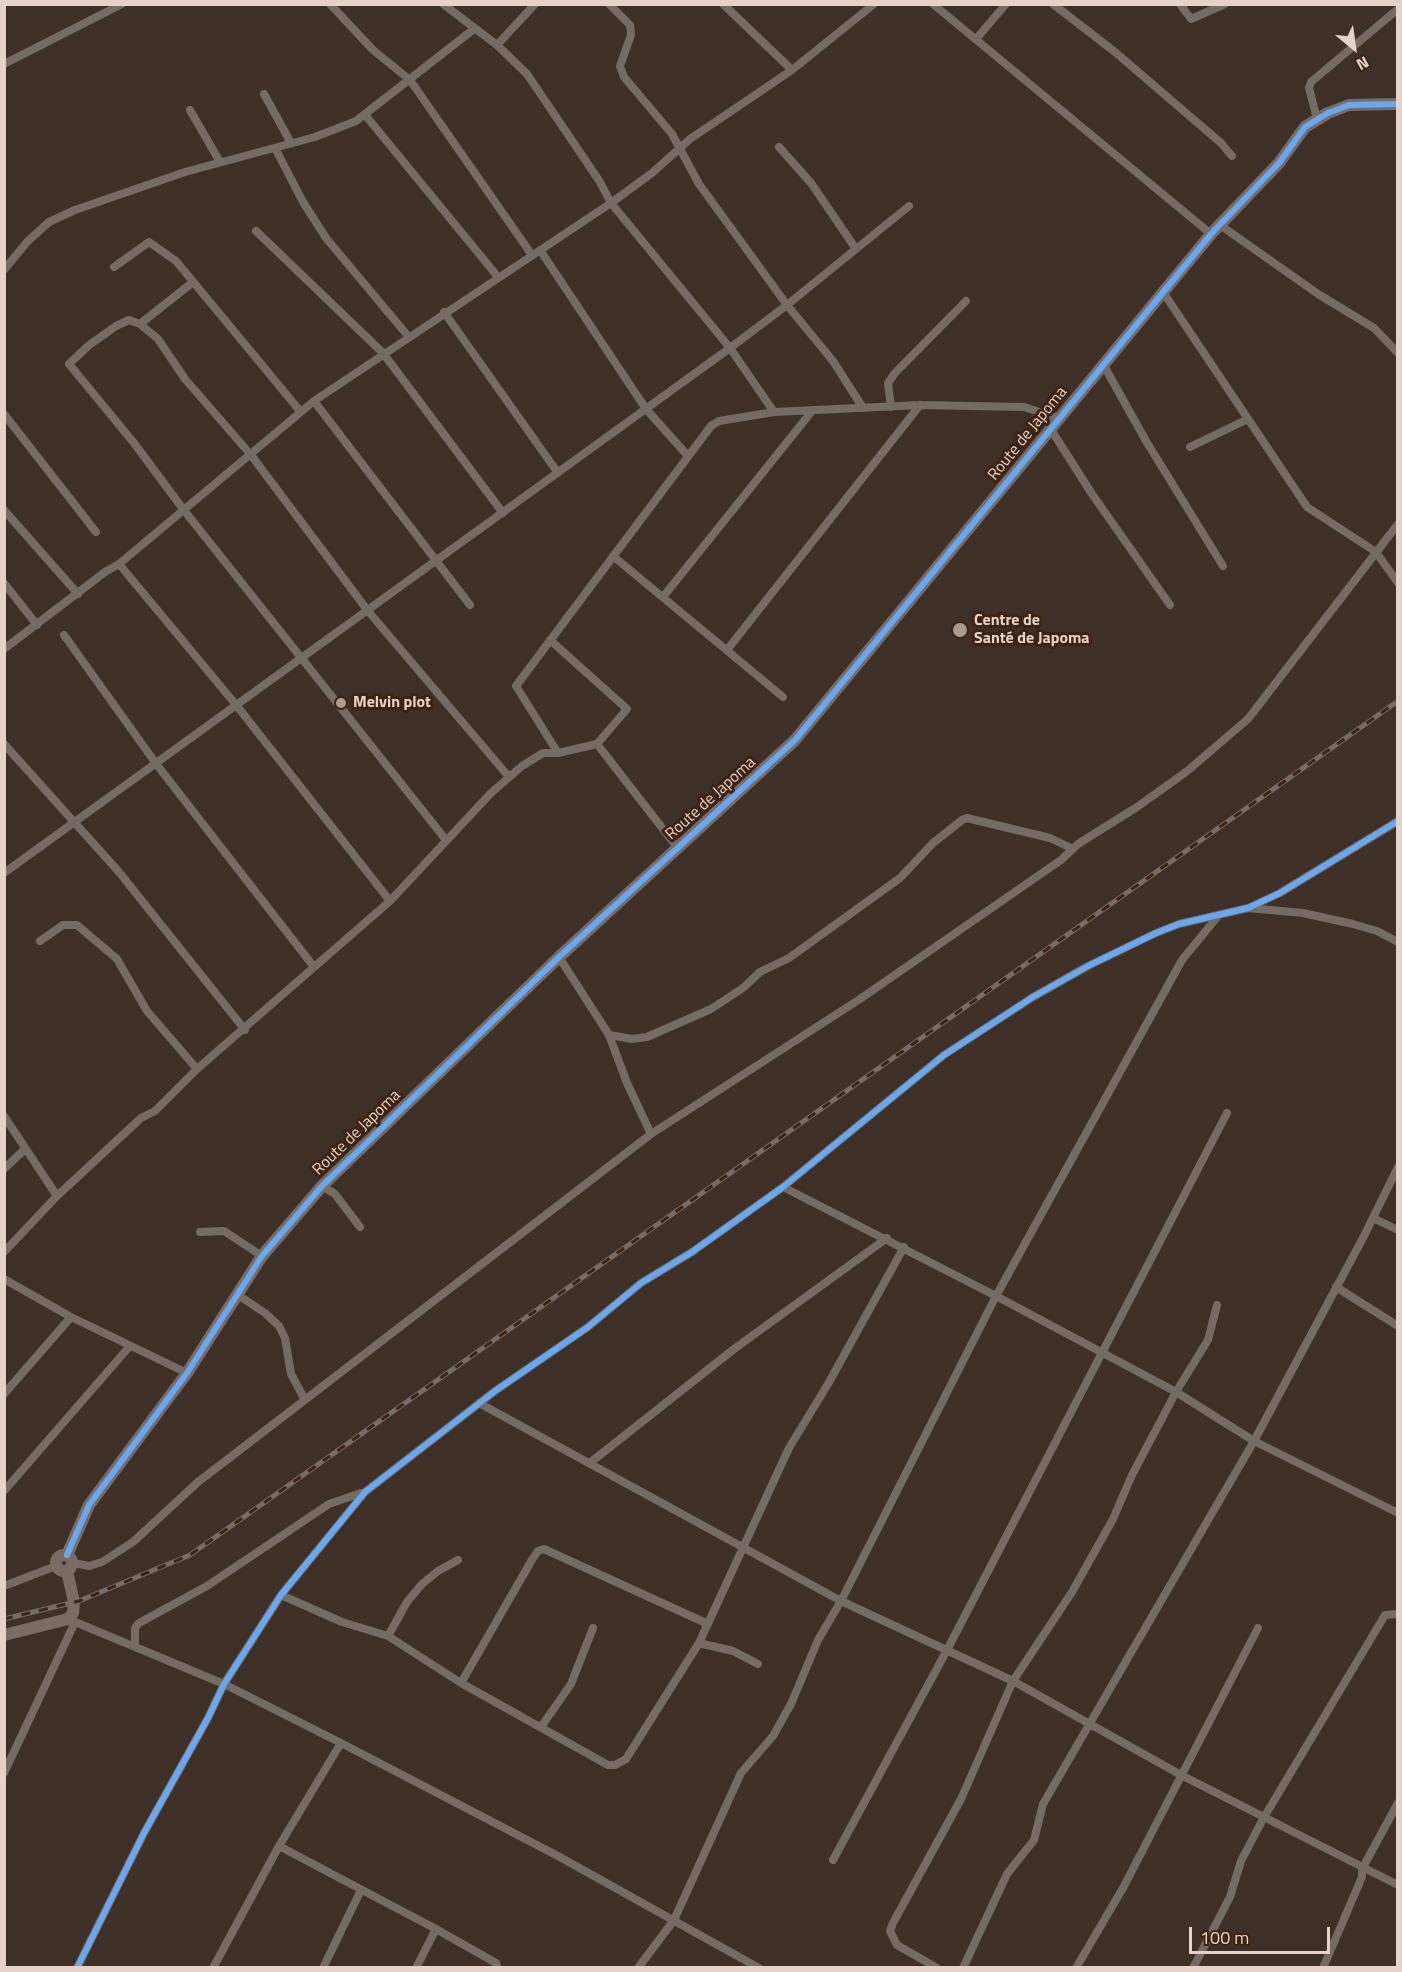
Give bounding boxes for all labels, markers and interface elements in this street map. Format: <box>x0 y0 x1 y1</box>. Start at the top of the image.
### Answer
north arrow <box>1324 18 1384 78</box>
text: N <box>1352 51 1373 77</box>
street label: Route de Japoma <box>984 383 1072 485</box>
place label: Centre de Santé de Japoma <box>974 611 1090 649</box>
marker: Centre de Santé de Japoma <box>951 621 969 639</box>
place label: Melvin plot <box>353 693 431 713</box>
marker: Melvin plot <box>334 696 348 710</box>
street label: Route de Japoma <box>662 753 760 845</box>
street label: Route de Japoma <box>309 1086 405 1180</box>
scale bar <box>1192 1915 1333 1953</box>
text: 100 m <box>1200 1924 1249 1951</box>

